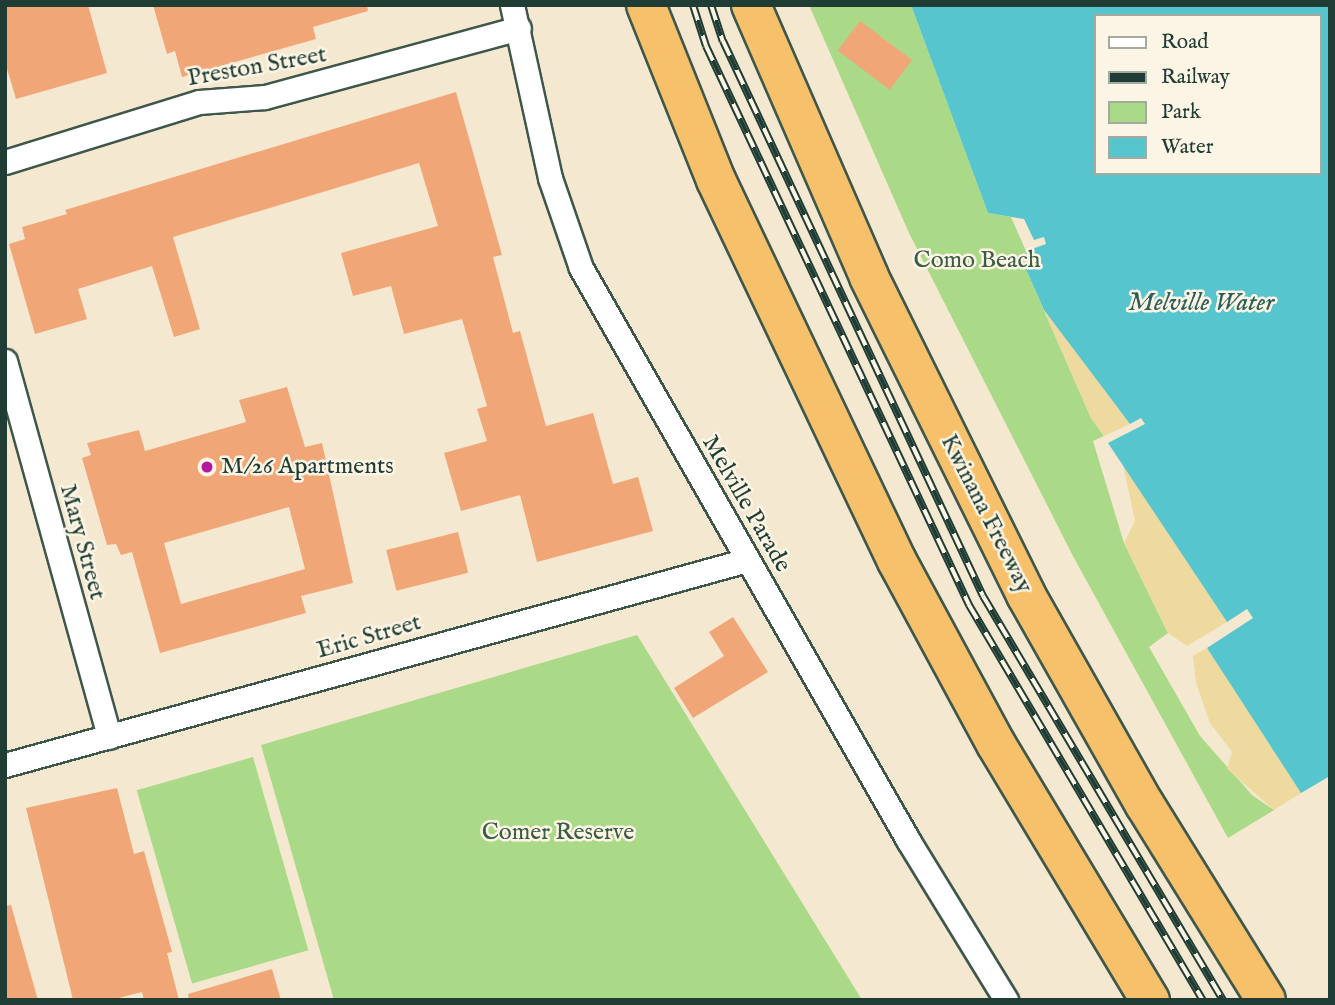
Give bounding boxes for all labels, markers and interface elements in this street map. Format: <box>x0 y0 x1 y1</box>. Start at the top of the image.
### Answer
legend <box>1094 14 1321 175</box>
text: Road <box>1161 29 1208 56</box>
street label: Preston Street <box>185 41 329 93</box>
text: Railway <box>1161 64 1230 91</box>
text: Park <box>1161 99 1201 126</box>
text: Water <box>1161 134 1213 161</box>
park label: Como Beach <box>913 247 1041 275</box>
water label: Melville Water <box>1128 287 1274 319</box>
street label: Kwinana Freeway <box>934 430 1038 598</box>
street label: Melville Parade <box>695 431 797 577</box>
place label: M/26 Apartments <box>221 453 394 481</box>
marker: M/26 Apartments <box>199 459 215 475</box>
street label: Mary Street <box>53 481 111 603</box>
street label: Eric Street <box>314 608 424 666</box>
park label: Comer Reserve <box>482 819 634 847</box>

